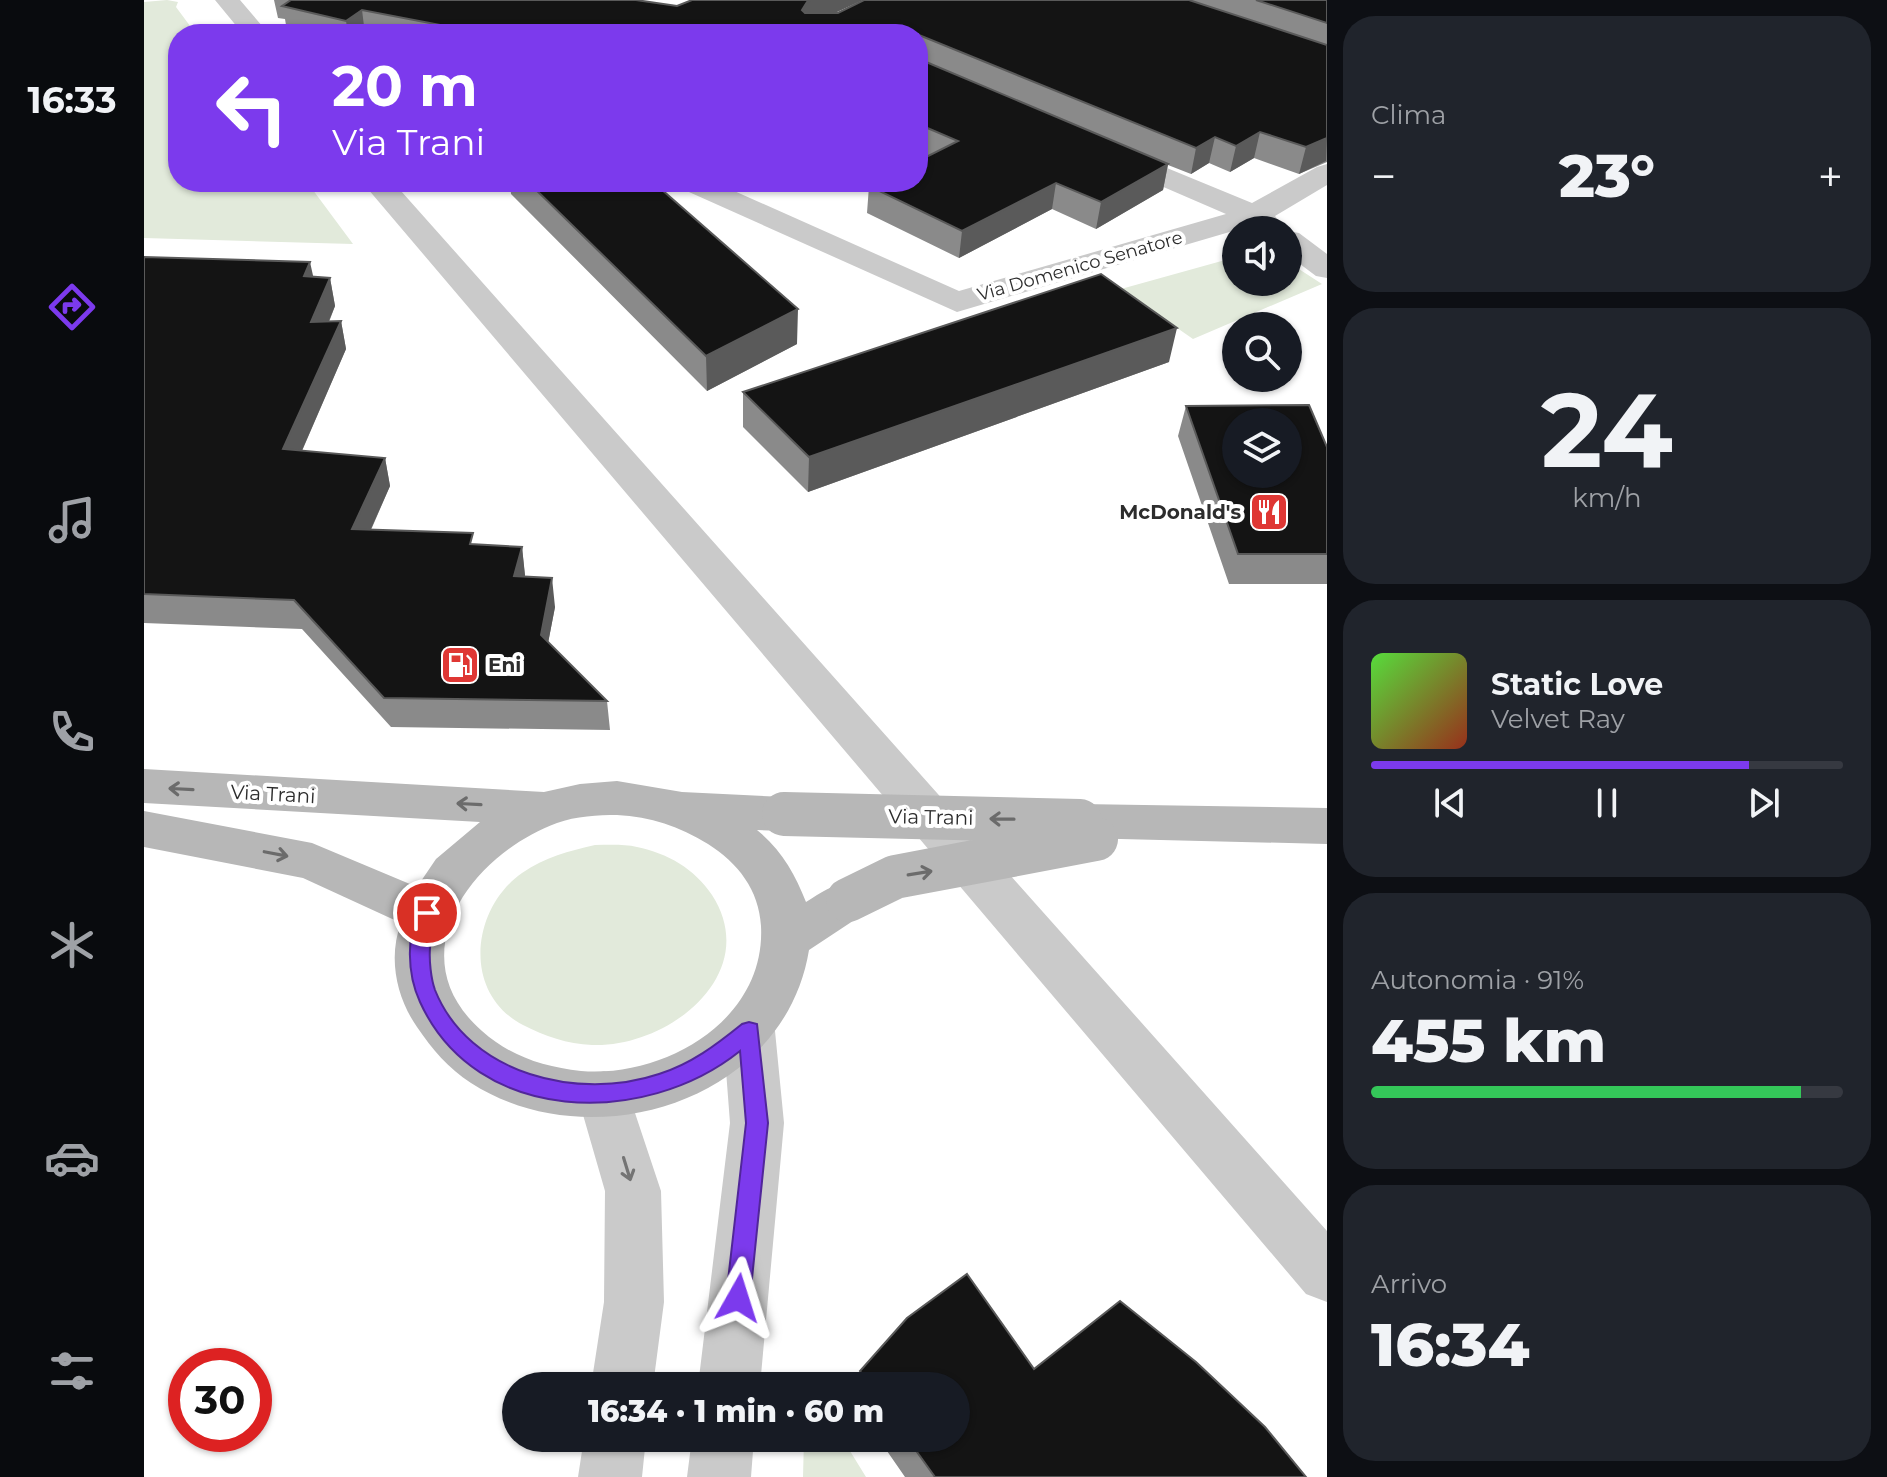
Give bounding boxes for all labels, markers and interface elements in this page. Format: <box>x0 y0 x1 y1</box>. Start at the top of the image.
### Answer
text: 20 m <box>332 52 478 120</box>
icon: left <box>200 56 304 160</box>
text: 16:33 <box>28 78 116 122</box>
text: Clima <box>1371 99 1446 131</box>
text: Via Trani <box>332 120 485 164</box>
text: 23° <box>1559 139 1655 212</box>
text: − <box>1371 149 1396 203</box>
text: + <box>1818 149 1843 203</box>
map controls <box>1222 216 1302 488</box>
button: sound <box>1222 216 1302 296</box>
street label: Via Domenico Senatore <box>975 226 1185 306</box>
icon: directions <box>44 279 100 335</box>
button: search <box>1222 312 1302 392</box>
text: 24 <box>1541 366 1673 493</box>
button: layers <box>1222 408 1302 488</box>
text: km/h <box>1572 482 1642 514</box>
restaurant icon: McDonald's <box>1248 491 1290 533</box>
icon: music <box>44 492 100 548</box>
place label: McDonald's <box>1119 500 1241 524</box>
fuel station icon: Eni <box>439 644 481 686</box>
place label: Eni <box>488 653 521 677</box>
text: Static Love <box>1491 666 1663 703</box>
text: Velvet Ray <box>1491 703 1625 735</box>
icon: phone <box>44 704 100 760</box>
street label: Via Trani <box>230 780 316 808</box>
one-way arrow <box>168 781 195 796</box>
icon: previous <box>1428 781 1472 825</box>
icon: pause <box>1585 781 1629 825</box>
icon: next <box>1742 781 1786 825</box>
one-way arrow <box>456 797 483 812</box>
street label: Via Trani <box>888 804 974 830</box>
one-way arrow <box>989 811 1016 827</box>
one-way arrow <box>262 847 288 862</box>
one-way arrow <box>907 865 933 880</box>
pin <box>393 879 461 947</box>
icon: arrive <box>405 891 449 935</box>
icon: climate <box>44 917 100 973</box>
text: Autonomia · 91% <box>1371 964 1584 996</box>
text: 455 km <box>1371 1004 1606 1077</box>
icon: car <box>44 1130 100 1186</box>
one-way arrow <box>620 1155 635 1181</box>
position arrow <box>696 1256 780 1340</box>
text: Arrivo <box>1371 1268 1447 1300</box>
text: 16:34 <box>1371 1308 1529 1381</box>
icon: filters <box>44 1343 100 1399</box>
speed limit sign: 30 <box>168 1348 272 1452</box>
text: 16:34 · 1 min · 60 m <box>588 1393 884 1430</box>

